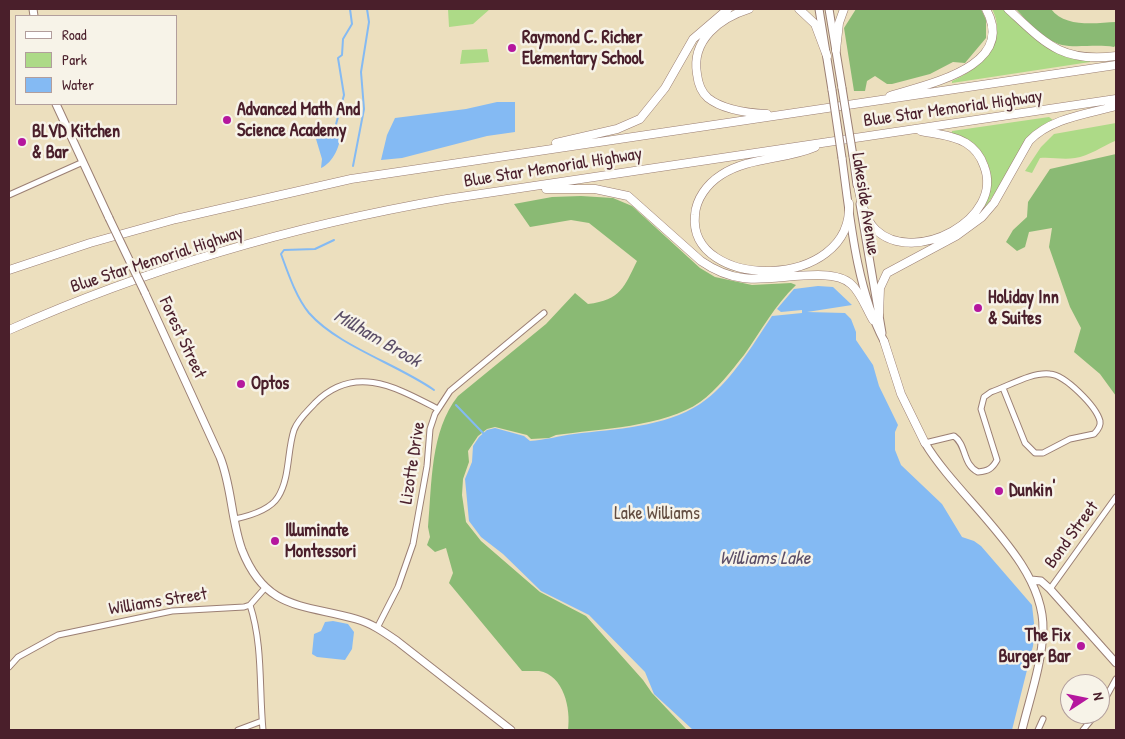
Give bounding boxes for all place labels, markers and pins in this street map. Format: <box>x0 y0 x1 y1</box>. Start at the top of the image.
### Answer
place label: Raymond C. Richer Elementary School <box>522 27 643 70</box>
marker: Raymond C. Richer Elementary School <box>506 42 518 54</box>
place label: Advanced Math And Science Academy <box>237 99 360 142</box>
marker: Advanced Math And Science Academy <box>221 114 233 126</box>
place label: BLVD Kitchen & Bar <box>32 121 120 163</box>
marker: BLVD Kitchen & Bar <box>16 136 28 148</box>
place label: Holiday Inn & Suites <box>988 287 1059 330</box>
marker: Holiday Inn & Suites <box>972 302 984 314</box>
place label: Optos <box>251 373 289 395</box>
marker: Optos <box>235 378 247 390</box>
place label: Dunkin' <box>1009 480 1055 502</box>
marker: Dunkin' <box>993 485 1005 497</box>
place label: Illuminate Montessori <box>285 520 357 562</box>
marker: Illuminate Montessori <box>269 535 281 547</box>
place label: The Fix Burger Bar <box>998 625 1071 668</box>
marker: The Fix Burger Bar <box>1075 640 1087 652</box>

